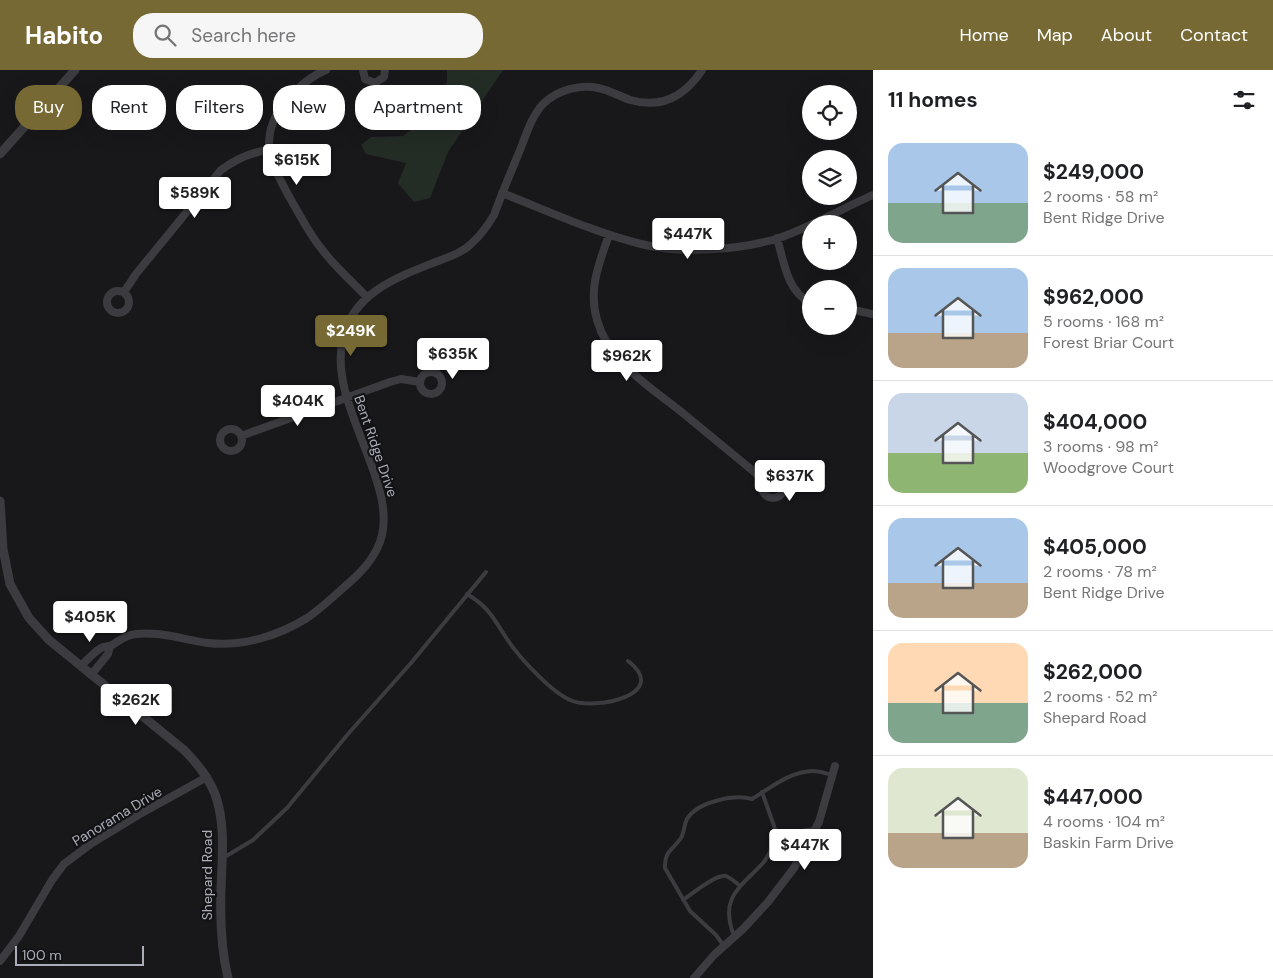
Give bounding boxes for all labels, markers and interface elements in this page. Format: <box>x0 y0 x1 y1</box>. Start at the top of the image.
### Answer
search box <box>133 13 483 58</box>
text: Habito <box>25 20 103 51</box>
icon: search <box>151 21 179 49</box>
text: Search here <box>191 23 296 48</box>
text: Home <box>959 23 1009 47</box>
text: Map <box>1037 23 1073 47</box>
text: About <box>1101 23 1152 47</box>
text: Contact <box>1180 23 1248 47</box>
chip: Buy <box>15 85 82 130</box>
chip: Rent <box>92 85 166 130</box>
chip: Filters <box>176 85 263 130</box>
chip: New <box>273 85 345 130</box>
chip: Apartment <box>355 85 481 130</box>
map controls <box>802 85 857 335</box>
button: locate <box>802 85 857 140</box>
text: 11 homes <box>888 86 978 114</box>
icon: filters <box>1230 86 1258 114</box>
pin: $615K <box>262 144 332 186</box>
text: $615K <box>274 149 320 170</box>
button: layers <box>802 150 857 205</box>
text: $249,000 <box>1043 158 1144 186</box>
icon: home <box>928 163 988 223</box>
pin: $589K <box>160 176 230 219</box>
text: $589K <box>170 182 220 203</box>
text: 2 rooms · 58 m² <box>1043 186 1158 207</box>
text: Bent Ridge Drive <box>1043 207 1165 228</box>
button: + <box>802 215 857 270</box>
pin: $447K <box>653 218 723 260</box>
text: $447K <box>663 223 713 244</box>
button: − <box>802 280 857 335</box>
text: $962,000 <box>1043 283 1144 311</box>
icon: home <box>928 288 988 348</box>
text: 5 rooms · 168 m² <box>1043 311 1164 332</box>
pin: $249K <box>316 314 386 357</box>
text: $249K <box>326 320 376 341</box>
text: Forest Briar Court <box>1043 332 1174 353</box>
pin: $635K <box>418 338 488 380</box>
pin: $962K <box>592 340 662 382</box>
text: $635K <box>428 343 478 364</box>
text: $962K <box>602 345 652 366</box>
pin: $404K <box>263 384 333 427</box>
text: $404K <box>272 390 324 411</box>
street label: Bent Ridge Drive <box>350 393 402 499</box>
text: $404,000 <box>1043 408 1147 436</box>
icon: home <box>928 413 988 473</box>
text: 3 rooms · 98 m² <box>1043 436 1159 457</box>
text: Woodgrove Court <box>1043 457 1174 478</box>
pin: $637K <box>755 460 825 502</box>
text: $637K <box>766 465 814 486</box>
text: $405,000 <box>1043 533 1147 561</box>
icon: home <box>928 538 988 598</box>
text: 2 rooms · 78 m² <box>1043 561 1157 582</box>
text: Bent Ridge Drive <box>1043 582 1165 603</box>
pin: $405K <box>55 600 125 643</box>
text: $405K <box>64 606 116 627</box>
text: $262,000 <box>1043 658 1143 686</box>
icon: home <box>928 663 988 723</box>
pin: $262K <box>101 684 171 726</box>
text: 2 rooms · 52 m² <box>1043 686 1158 707</box>
text: $262K <box>112 689 160 710</box>
text: Shepard Road <box>1043 707 1146 728</box>
street label: Panorama Drive <box>69 782 165 850</box>
text: $447,000 <box>1043 783 1143 811</box>
icon: home <box>928 788 988 848</box>
text: 4 rooms · 104 m² <box>1043 811 1165 832</box>
pin: $447K <box>770 828 840 871</box>
street label: Shepard Road <box>198 830 216 920</box>
text: Baskin Farm Drive <box>1043 832 1174 853</box>
text: $447K <box>780 834 830 855</box>
scale bar <box>15 943 144 966</box>
text: 100 m <box>22 946 62 964</box>

